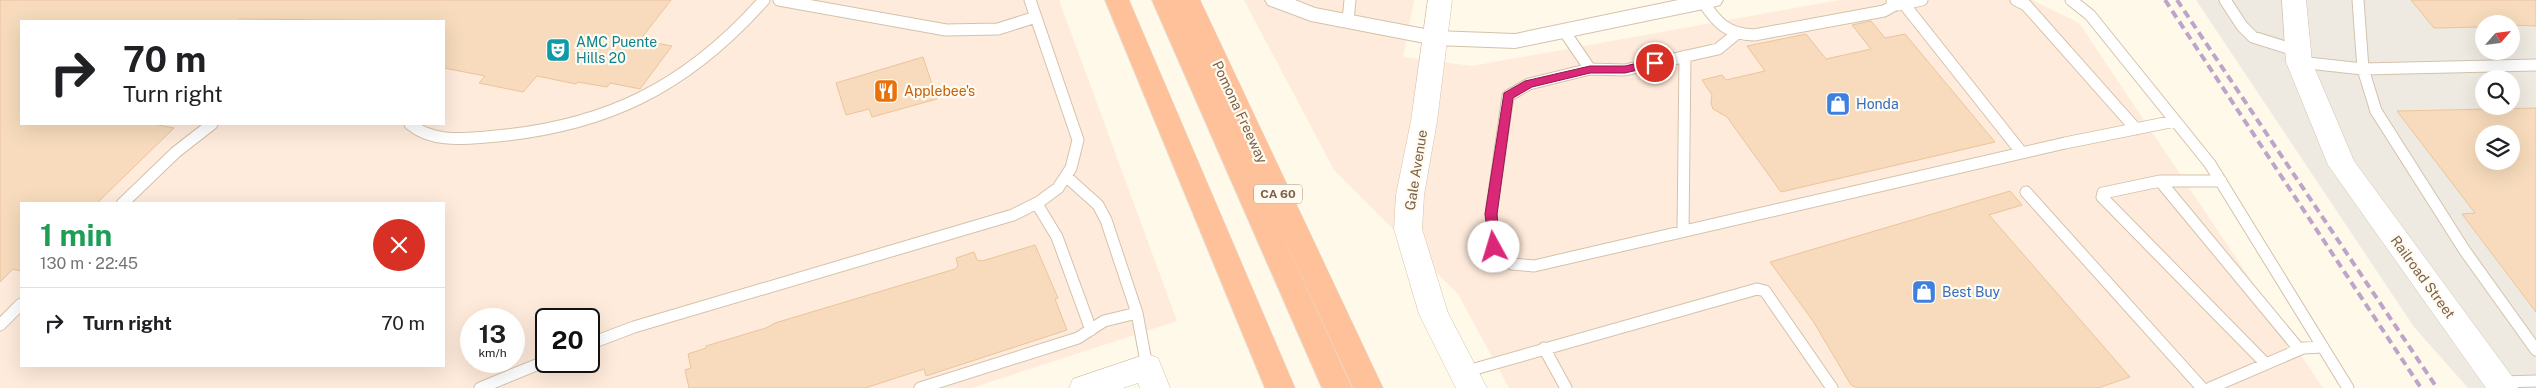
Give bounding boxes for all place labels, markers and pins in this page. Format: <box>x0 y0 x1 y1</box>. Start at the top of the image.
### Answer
place label: AMC Puente Hills 20 <box>576 34 657 66</box>
theatre icon: AMC Puente Hills 20 <box>545 37 571 63</box>
pin <box>1634 42 1676 84</box>
restaurant icon: Applebee's <box>873 78 899 104</box>
place label: Applebee's <box>904 83 975 99</box>
shop icon: Honda <box>1825 91 1851 117</box>
place label: Honda <box>1856 96 1899 112</box>
shop icon: Best Buy <box>1911 279 1937 305</box>
place label: Best Buy <box>1942 284 2001 300</box>

